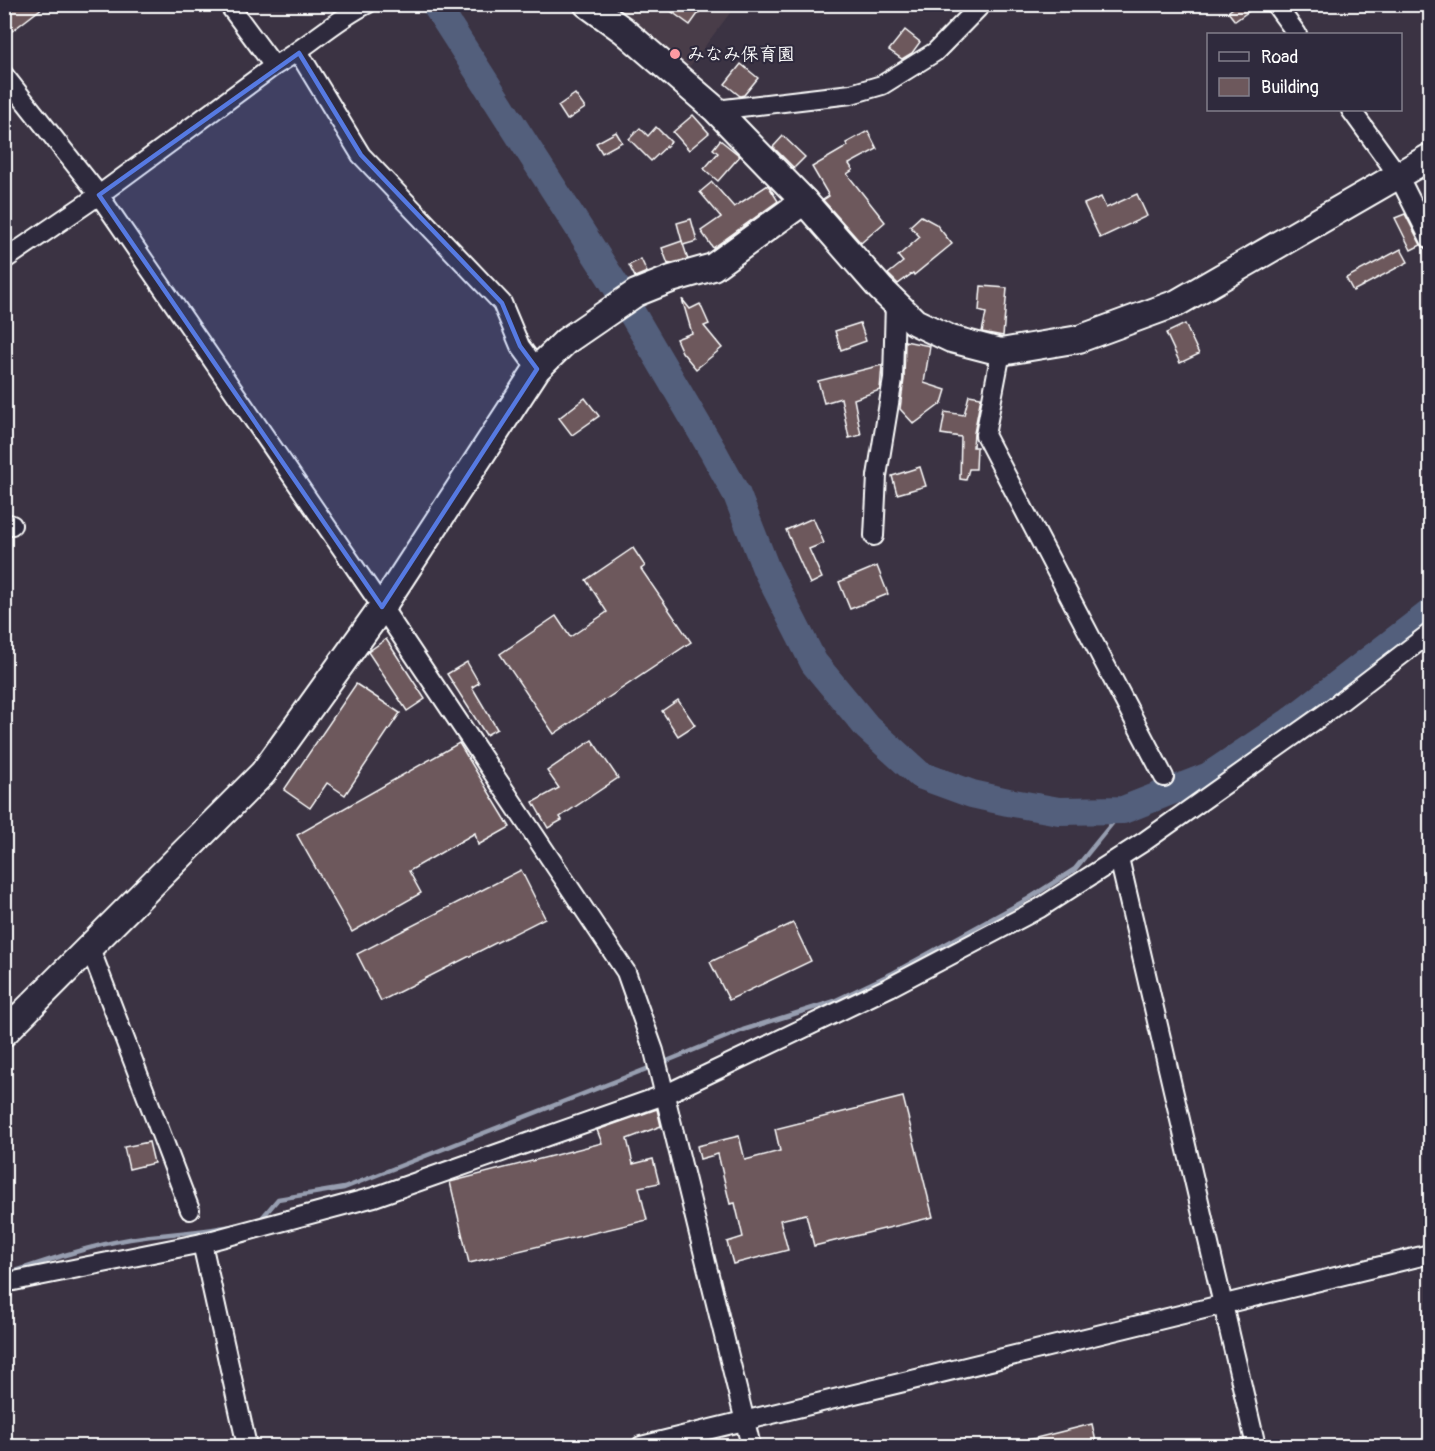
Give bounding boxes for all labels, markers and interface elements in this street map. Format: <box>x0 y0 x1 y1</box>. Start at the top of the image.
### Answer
legend <box>1207 33 1402 111</box>
place label: みなみ保育園 <box>687 43 795 66</box>
text: Road <box>1261 46 1298 69</box>
marker: みなみ保育園 <box>668 47 682 61</box>
text: Building <box>1261 76 1319 99</box>

